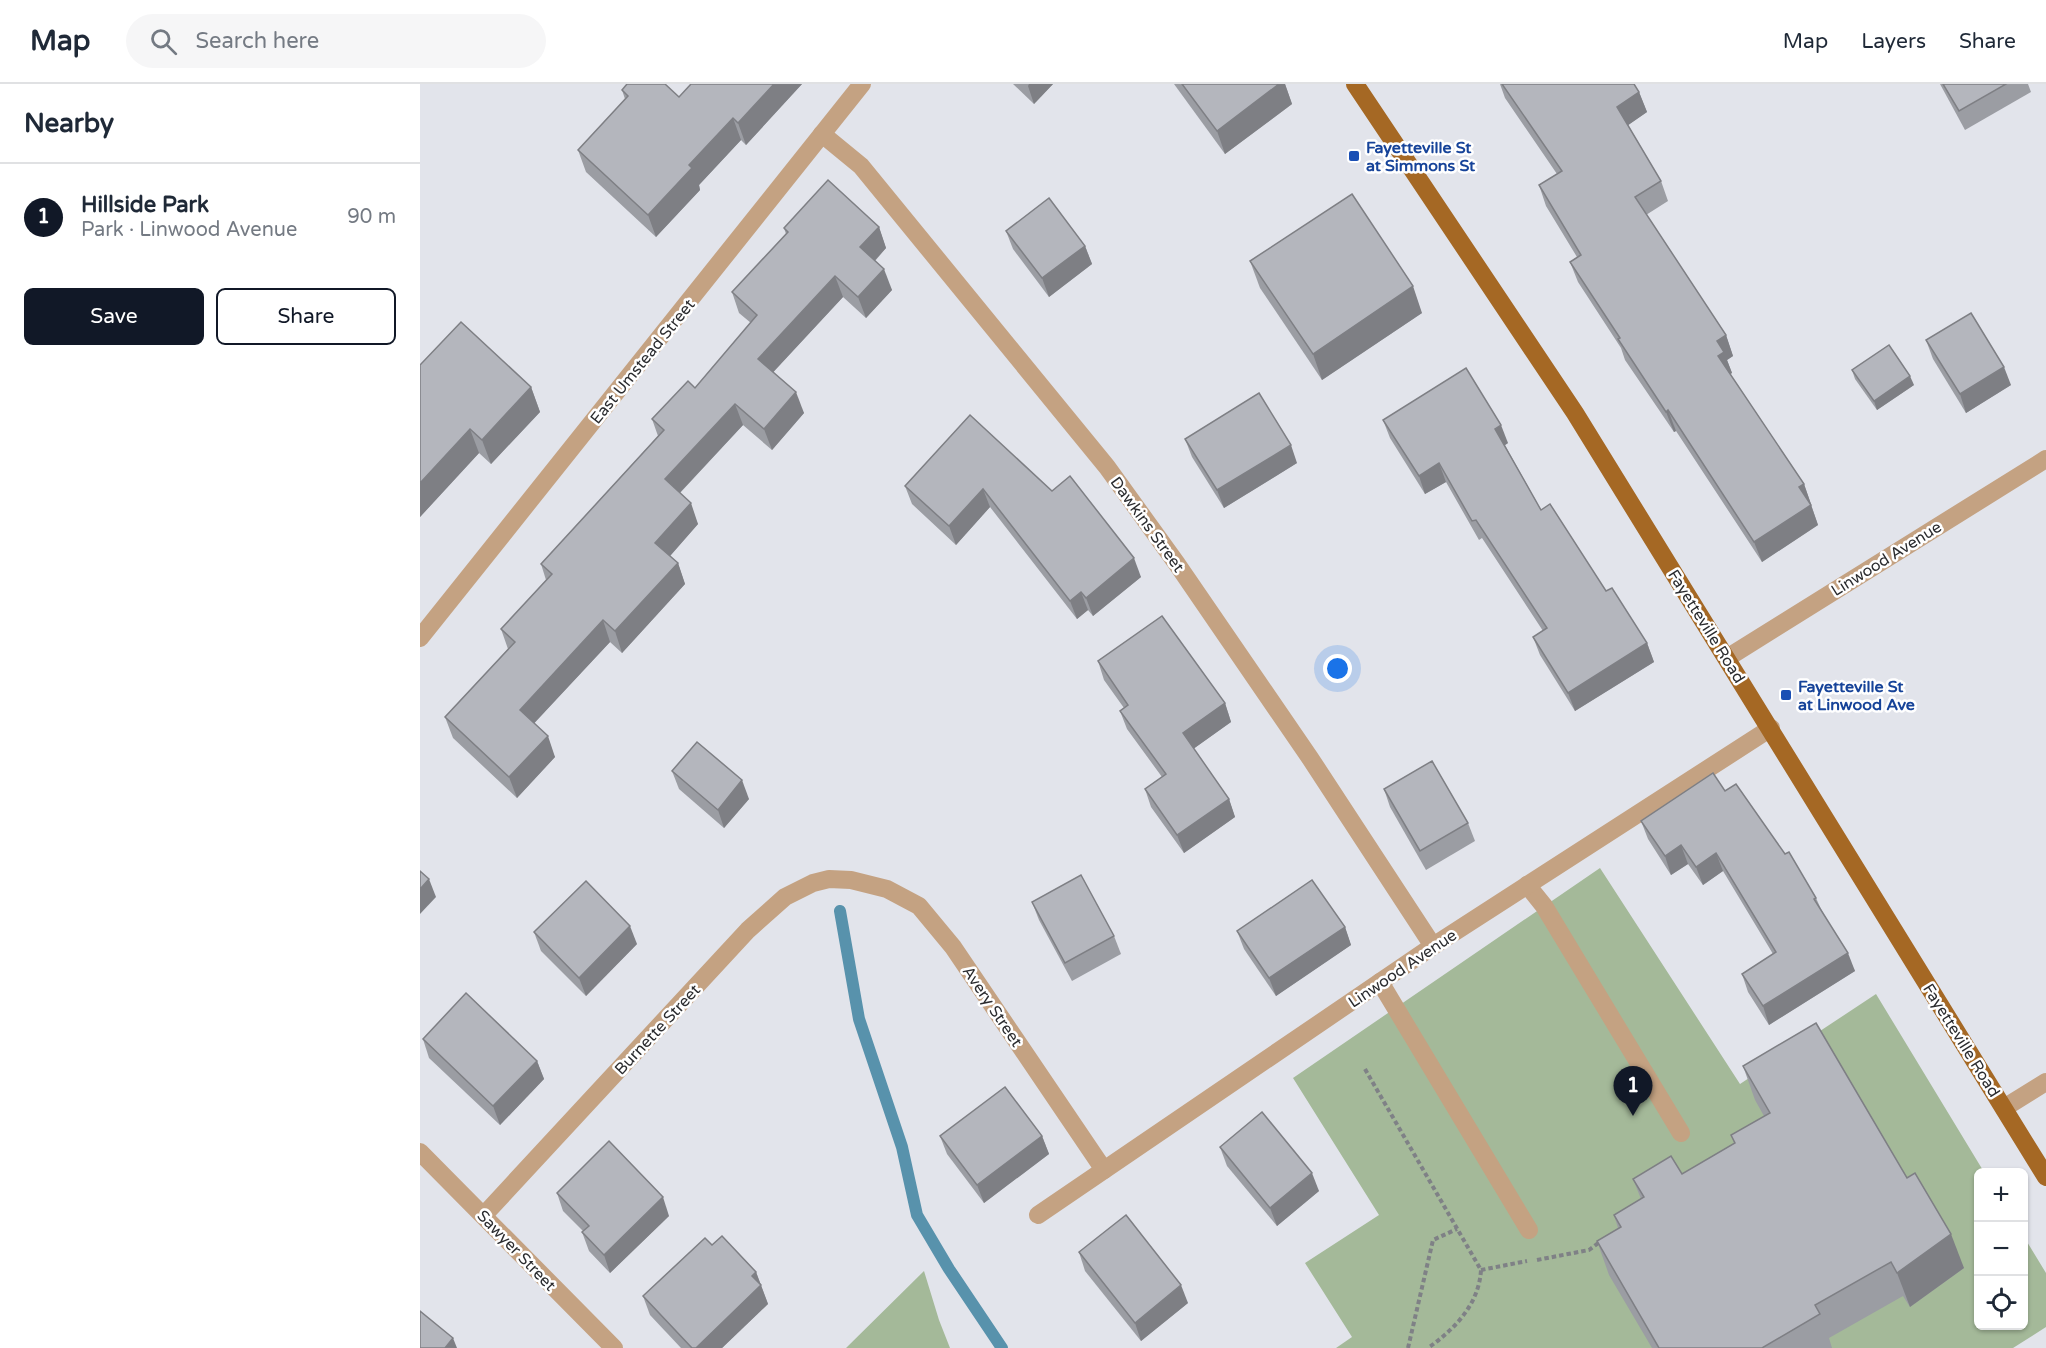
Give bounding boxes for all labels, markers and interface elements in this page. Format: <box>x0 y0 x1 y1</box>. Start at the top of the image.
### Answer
search box <box>126 14 546 68</box>
text: Map <box>30 24 90 58</box>
icon: search <box>147 25 180 58</box>
text: Search here <box>195 28 319 54</box>
text: Map <box>1783 29 1828 54</box>
text: Layers <box>1861 29 1926 54</box>
text: Share <box>1959 29 2016 54</box>
text: Nearby <box>24 108 114 139</box>
place label: Fayetteville St at Simmons St <box>1366 138 1476 176</box>
marker: Fayetteville St at Simmons St <box>1347 149 1361 163</box>
text: Hillside Park <box>81 192 209 218</box>
text: 1 <box>37 205 50 229</box>
text: 90 m <box>347 205 396 229</box>
text: Park · Linwood Avenue <box>81 218 297 242</box>
button: Save <box>24 288 204 345</box>
button: Share <box>216 288 396 345</box>
street label: East Umstead Street <box>586 295 699 428</box>
street label: Dawkins Street <box>1106 473 1189 576</box>
street label: Linwood Avenue <box>1828 517 1945 601</box>
street label: Fayetteville Road <box>1663 566 1749 687</box>
your location <box>1323 654 1352 683</box>
place label: Fayetteville St at Linwood Ave <box>1798 677 1915 715</box>
marker: Fayetteville St at Linwood Ave <box>1779 688 1793 702</box>
street label: Linwood Avenue <box>1345 925 1461 1012</box>
street label: Avery Street <box>958 962 1027 1051</box>
street label: Burnette Street <box>611 980 705 1079</box>
street label: Fayetteville Road <box>1918 980 2004 1101</box>
pin: 1 <box>1614 1066 1652 1116</box>
map controls <box>1974 1168 2028 1330</box>
button: + <box>1974 1168 2028 1222</box>
street label: Sawyer Street <box>473 1206 560 1295</box>
button: − <box>1974 1222 2028 1276</box>
button: locate <box>1974 1276 2028 1330</box>

